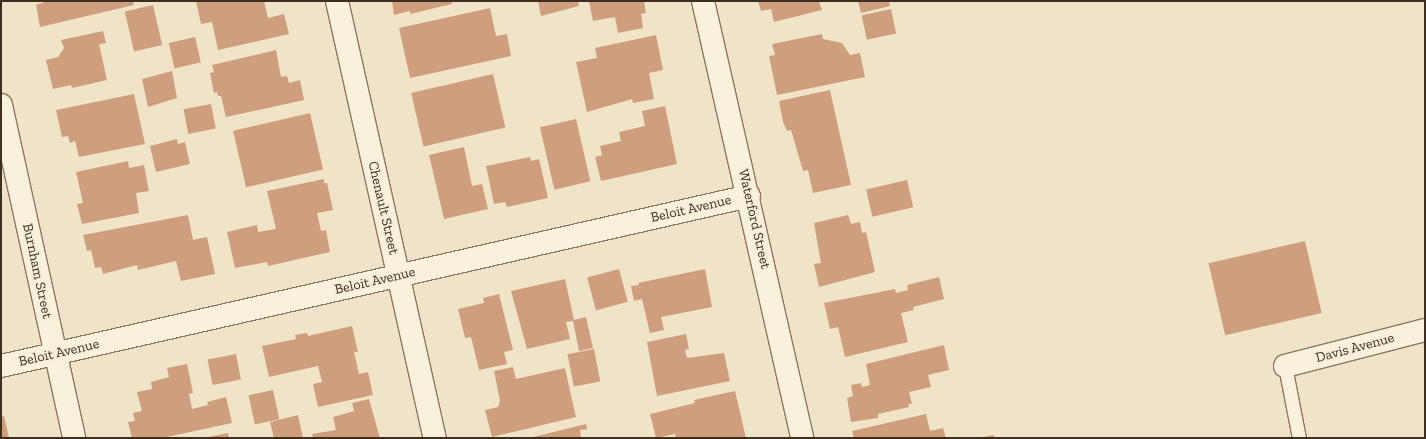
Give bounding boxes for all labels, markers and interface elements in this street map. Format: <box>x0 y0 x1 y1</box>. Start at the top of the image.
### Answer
street label: Chenault Street <box>364 160 402 256</box>
street label: Waterford Street <box>734 167 774 271</box>
street label: Beloit Avenue <box>649 192 733 226</box>
street label: Burnham Street <box>19 222 55 320</box>
street label: Beloit Avenue <box>333 264 417 298</box>
street label: Davis Avenue <box>1314 329 1396 367</box>
street label: Beloit Avenue <box>17 336 101 370</box>

